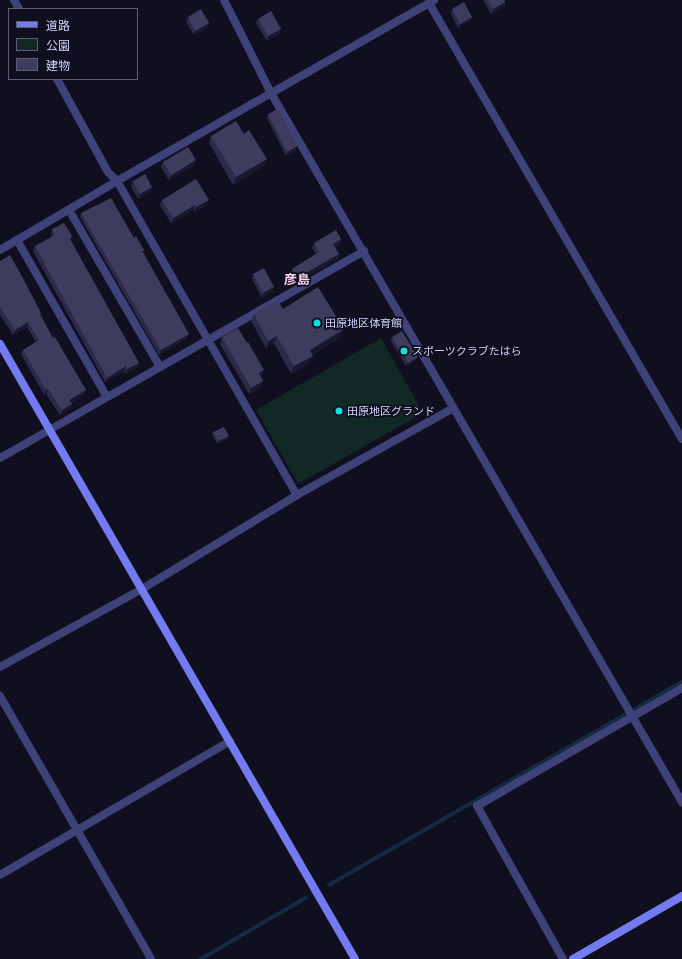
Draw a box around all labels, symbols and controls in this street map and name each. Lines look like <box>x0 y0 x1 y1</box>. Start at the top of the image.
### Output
legend <box>8 8 138 80</box>
text: 道路 <box>46 18 70 33</box>
text: 公園 <box>46 38 70 53</box>
text: 建物 <box>46 58 70 73</box>
district label: 彦島 <box>284 271 310 287</box>
place label: 田原地区体育館 <box>325 316 402 330</box>
marker: 田原地区体育館 <box>312 318 322 328</box>
place label: スポーツクラブたはら <box>412 344 522 358</box>
marker: スポーツクラブたはら <box>399 346 409 356</box>
place label: 田原地区グランド <box>347 404 435 418</box>
marker: 田原地区グランド <box>334 406 344 416</box>

